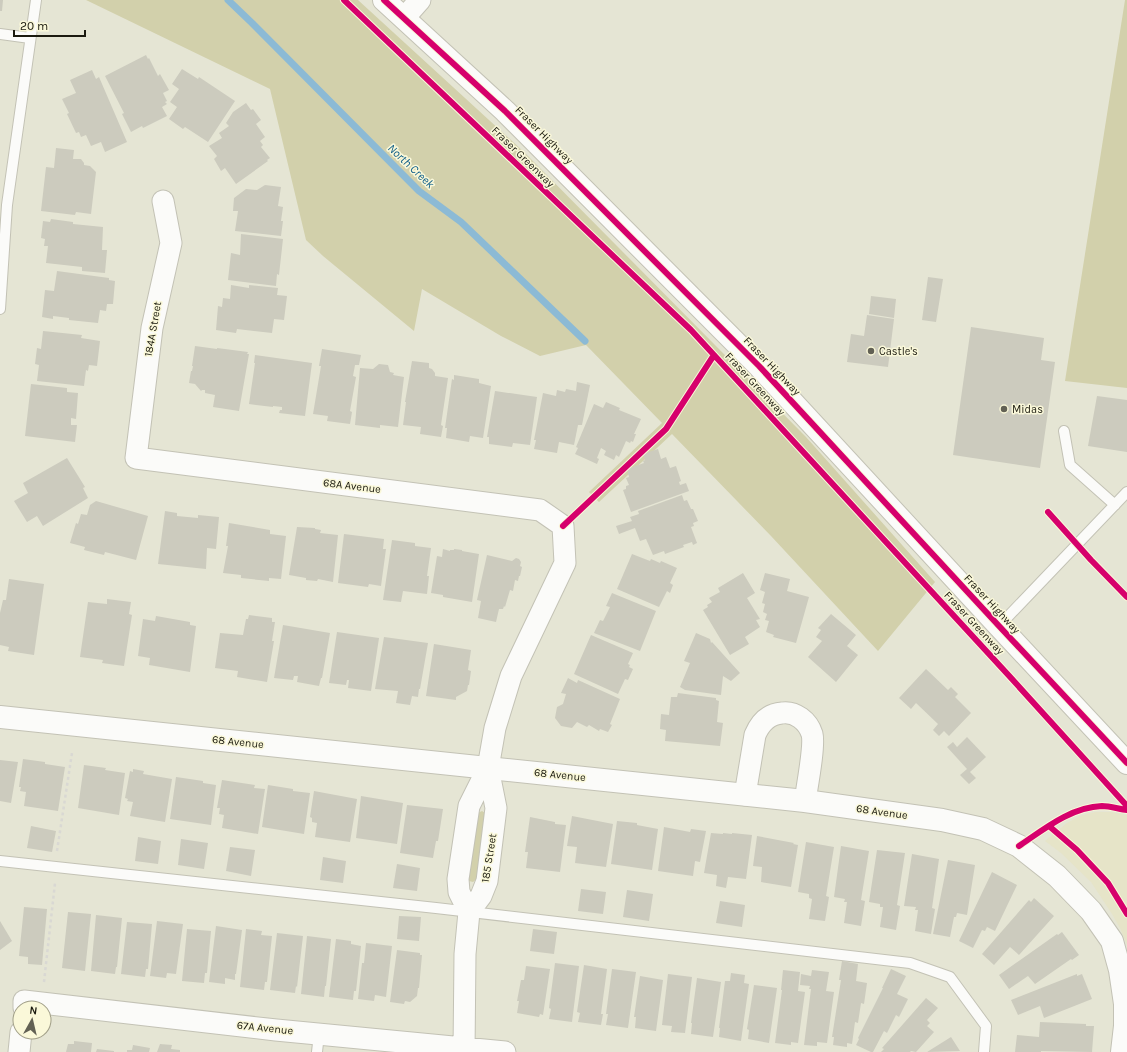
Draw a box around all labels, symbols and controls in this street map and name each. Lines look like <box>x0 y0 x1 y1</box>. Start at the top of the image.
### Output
scale bar <box>14 12 85 38</box>
text: 20 m <box>20 19 48 33</box>
street label: Fraser Highway <box>512 103 576 167</box>
street label: Fraser Greenway <box>489 124 557 190</box>
water label: North Creek <box>385 141 438 192</box>
street label: 184A Street <box>142 300 164 358</box>
street label: Fraser Highway <box>741 334 803 398</box>
place label: Castle's <box>879 345 918 358</box>
marker: Castle's <box>866 346 876 356</box>
street label: Fraser Greenway <box>722 350 788 418</box>
place label: Midas <box>1012 403 1043 416</box>
marker: Midas <box>999 404 1009 414</box>
street label: 68A Avenue <box>322 476 382 496</box>
street label: Fraser Highway <box>961 572 1023 636</box>
street label: Fraser Greenway <box>941 589 1007 657</box>
street label: 68 Avenue <box>212 733 265 751</box>
street label: 68 Avenue <box>534 766 587 784</box>
street label: 68 Avenue <box>855 802 909 822</box>
street label: 185 Street <box>479 833 499 883</box>
north arrow <box>12 1000 52 1040</box>
text: N <box>29 1004 38 1018</box>
street label: 67A Avenue <box>236 1019 294 1037</box>

